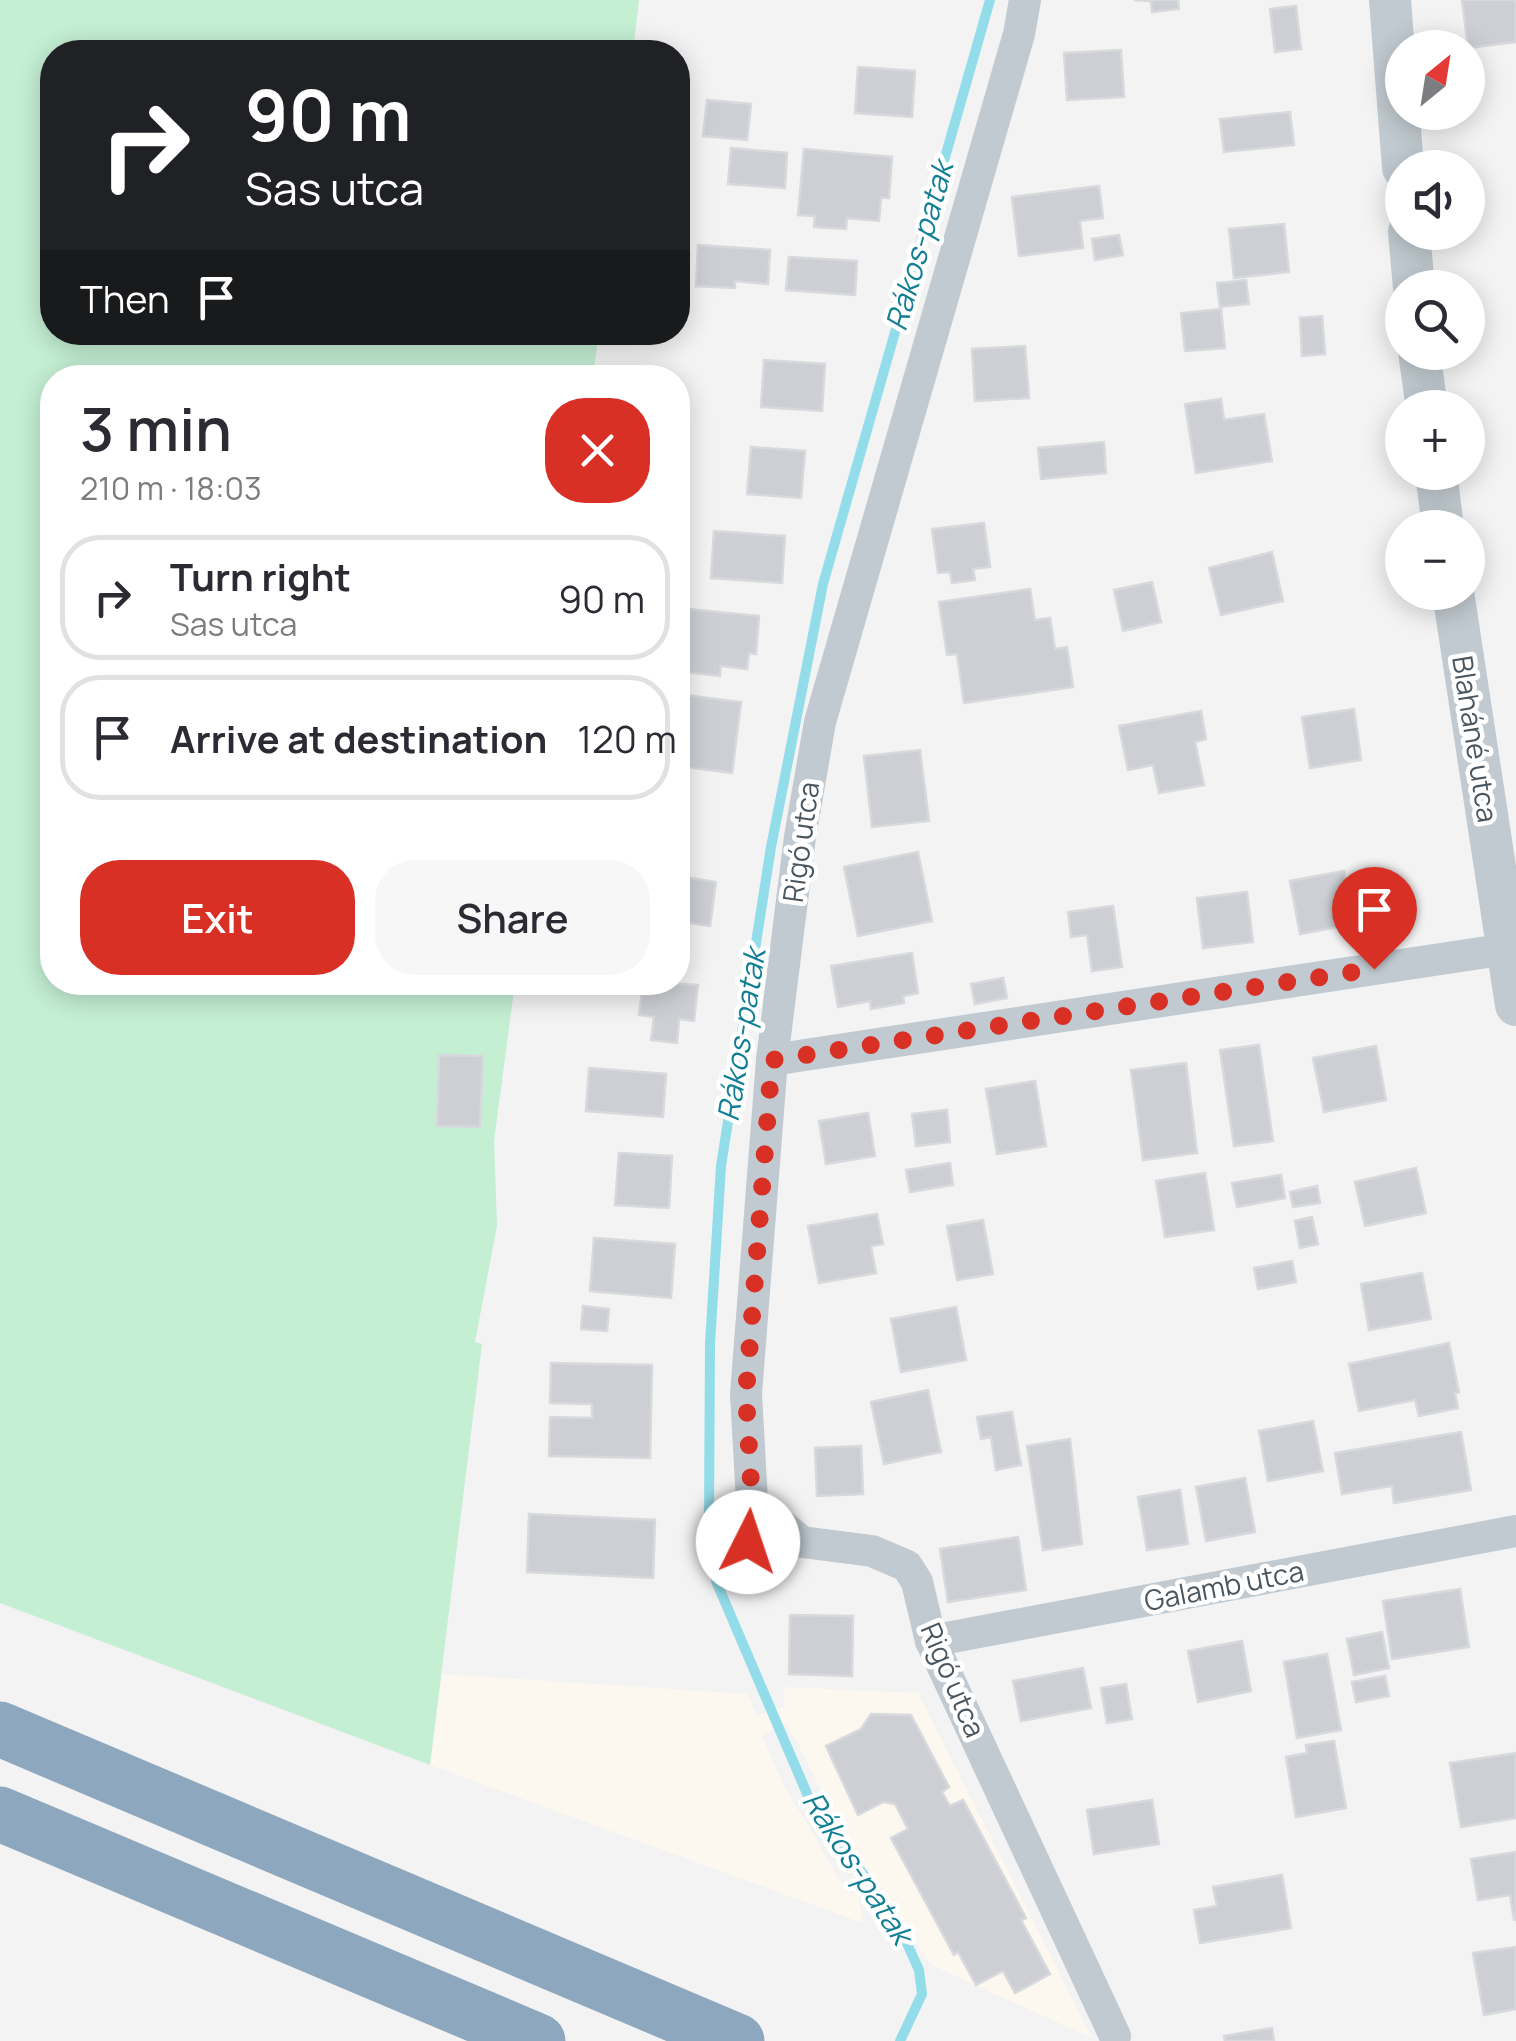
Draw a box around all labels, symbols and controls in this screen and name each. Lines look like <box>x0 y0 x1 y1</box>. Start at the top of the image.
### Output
north arrow <box>1385 30 1485 130</box>
map controls <box>1385 30 1485 610</box>
text: 90 m <box>245 66 412 162</box>
icon: right <box>80 80 210 210</box>
button: sound <box>1385 150 1485 250</box>
water label: Rákos-patak <box>875 152 963 335</box>
text: Sas utca <box>245 157 424 219</box>
icon: arrive <box>189 270 244 325</box>
button: search <box>1385 270 1485 370</box>
text: Then <box>80 272 169 324</box>
text: 3 min <box>80 387 232 469</box>
button: + <box>1385 390 1485 490</box>
button: close <box>545 398 650 503</box>
text: 210 m · 18:03 <box>80 466 262 510</box>
button: − <box>1385 510 1485 610</box>
text: Turn right <box>170 550 351 602</box>
icon: right <box>85 570 140 625</box>
text: 90 m <box>558 572 645 624</box>
text: Sas utca <box>170 602 297 646</box>
street label: Blaháné utca <box>1444 653 1508 825</box>
icon: arrive <box>85 710 140 765</box>
text: Arrive at destination <box>170 712 547 764</box>
text: 120 m <box>577 712 677 764</box>
street label: Rigó utca <box>773 779 827 905</box>
button: Exit <box>80 860 355 975</box>
button: Share <box>375 860 650 975</box>
pin <box>1332 867 1417 970</box>
icon: arrive <box>1347 882 1402 937</box>
water label: Rákos-patak <box>707 942 775 1124</box>
position arrow <box>696 1490 800 1594</box>
street label: Galamb utca <box>1141 1551 1307 1619</box>
street label: Rigó utca <box>913 1616 995 1743</box>
water label: Rákos-patak <box>794 1783 925 1955</box>

